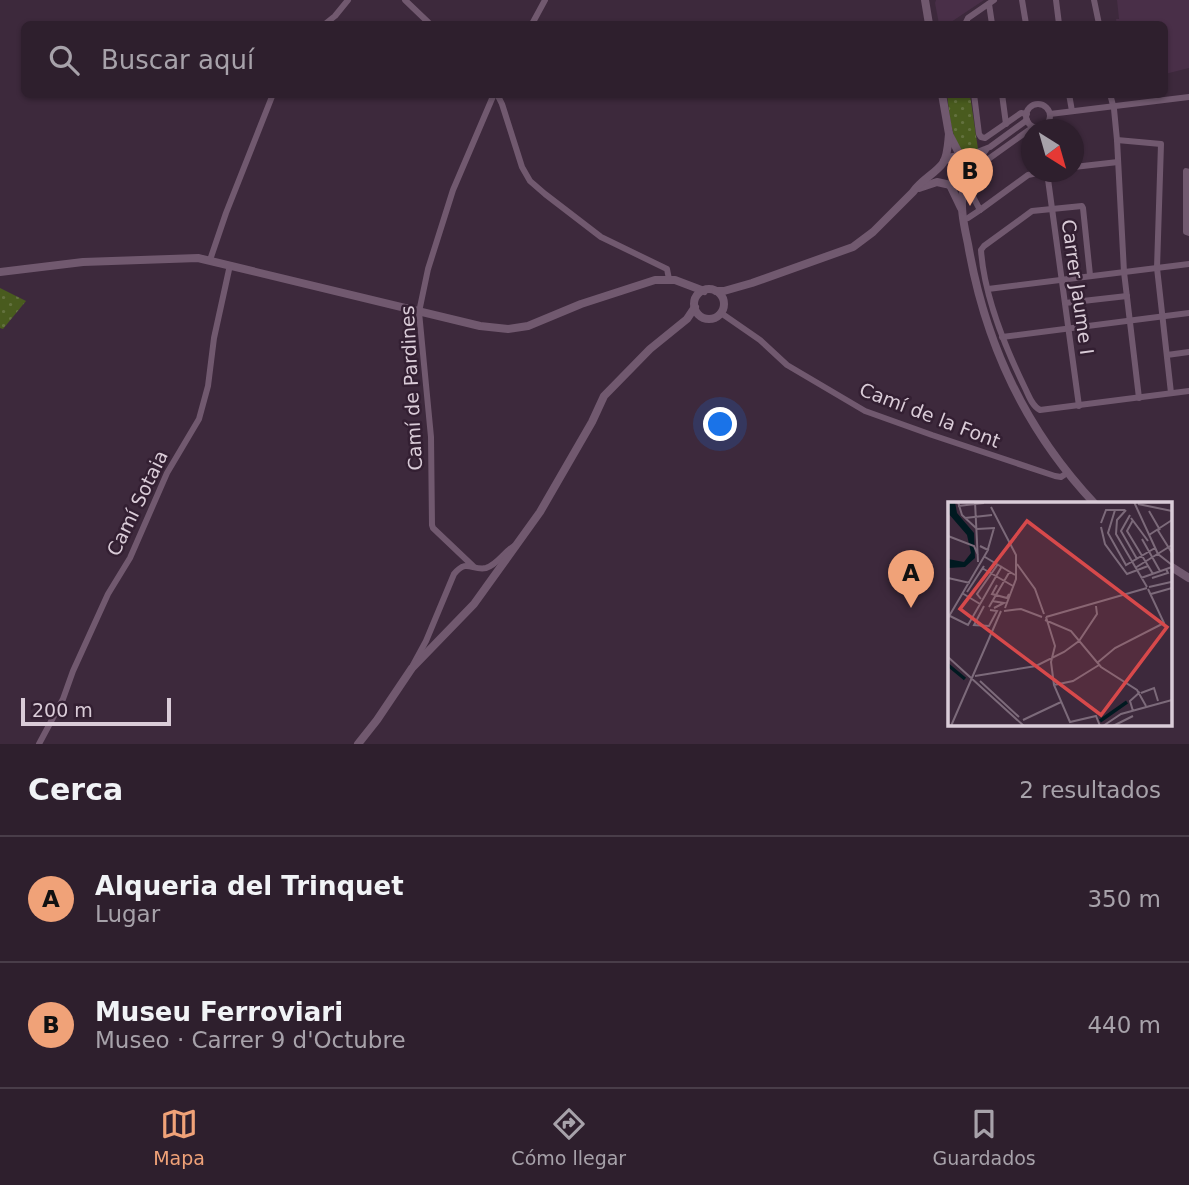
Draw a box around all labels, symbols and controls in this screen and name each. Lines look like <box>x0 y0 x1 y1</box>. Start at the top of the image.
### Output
search box <box>21 21 1168 98</box>
icon: search <box>45 41 83 79</box>
text: Buscar aquí <box>101 45 254 75</box>
north arrow <box>1021 119 1084 182</box>
pin: B <box>947 148 993 206</box>
street label: Carrer Jaume I <box>1058 218 1098 356</box>
street label: Camí de Pardines <box>396 305 426 471</box>
street label: Camí de la Font <box>857 378 1003 452</box>
your location <box>703 407 737 441</box>
street label: Camí Sotaia <box>102 447 172 559</box>
inset map <box>948 502 1172 726</box>
pin: A <box>888 550 934 608</box>
scale bar <box>21 695 172 727</box>
text: 200 m <box>32 699 93 721</box>
text: Cerca <box>28 772 123 807</box>
text: 2 resultados <box>1019 777 1161 803</box>
text: Alqueria del Trinquet <box>95 871 404 901</box>
text: A <box>42 886 60 912</box>
text: 350 m <box>1087 886 1161 912</box>
text: Lugar <box>95 901 160 927</box>
text: Museu Ferroviari <box>95 997 343 1027</box>
text: B <box>42 1012 60 1038</box>
text: 440 m <box>1087 1012 1161 1038</box>
text: Museo · Carrer 9 d'Octubre <box>95 1027 406 1053</box>
tab: Mapa <box>153 1105 205 1169</box>
tab: Cómo llegar <box>511 1105 626 1169</box>
tab: Guardados <box>933 1105 1036 1169</box>

